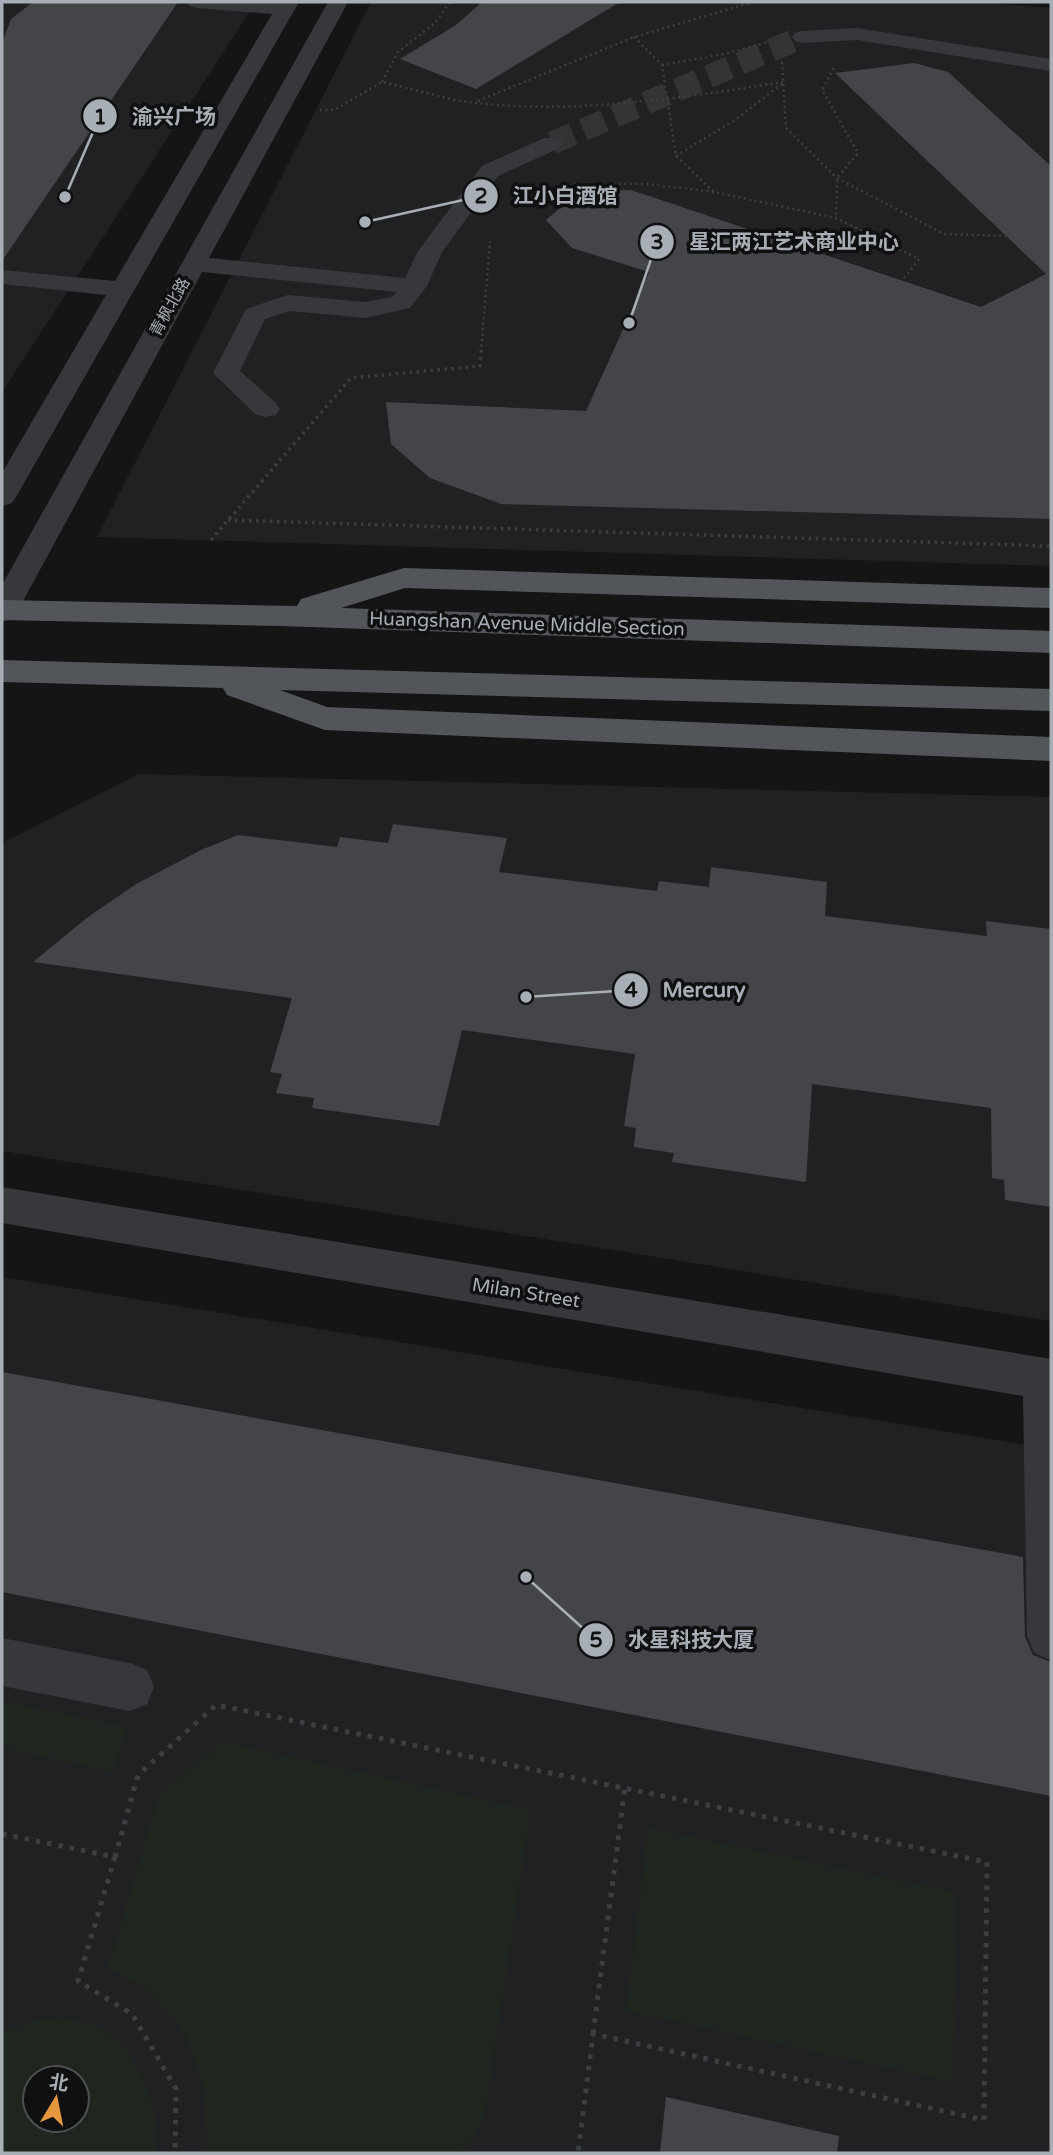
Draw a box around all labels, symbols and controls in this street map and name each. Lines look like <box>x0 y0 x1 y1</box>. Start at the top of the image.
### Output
callout: 渝兴广场 <box>83 95 230 137</box>
text: 1 <box>93 105 107 130</box>
text: 渝兴广场 <box>132 105 216 130</box>
callout: 江小白酒馆 <box>464 175 632 217</box>
text: 2 <box>474 184 488 209</box>
text: 江小白酒馆 <box>513 184 618 209</box>
callout: 星汇两江艺术商业中心 <box>640 221 913 263</box>
text: 3 <box>650 230 664 255</box>
text: 星汇两江艺术商业中心 <box>689 230 899 255</box>
street label: 青枫北路 <box>146 274 194 340</box>
street label: Huangshan Avenue Middle Section <box>369 607 685 641</box>
callout: Mercury <box>613 969 759 1011</box>
text: 4 <box>624 978 638 1003</box>
text: Mercury <box>663 978 746 1003</box>
street label: Milan Street <box>470 1274 582 1312</box>
callout: 水星科技大厦 <box>579 1619 768 1661</box>
text: 5 <box>589 1628 603 1653</box>
text: 水星科技大厦 <box>628 1628 754 1653</box>
north arrow <box>21 2064 91 2134</box>
text: 北 <box>48 2071 70 2096</box>

